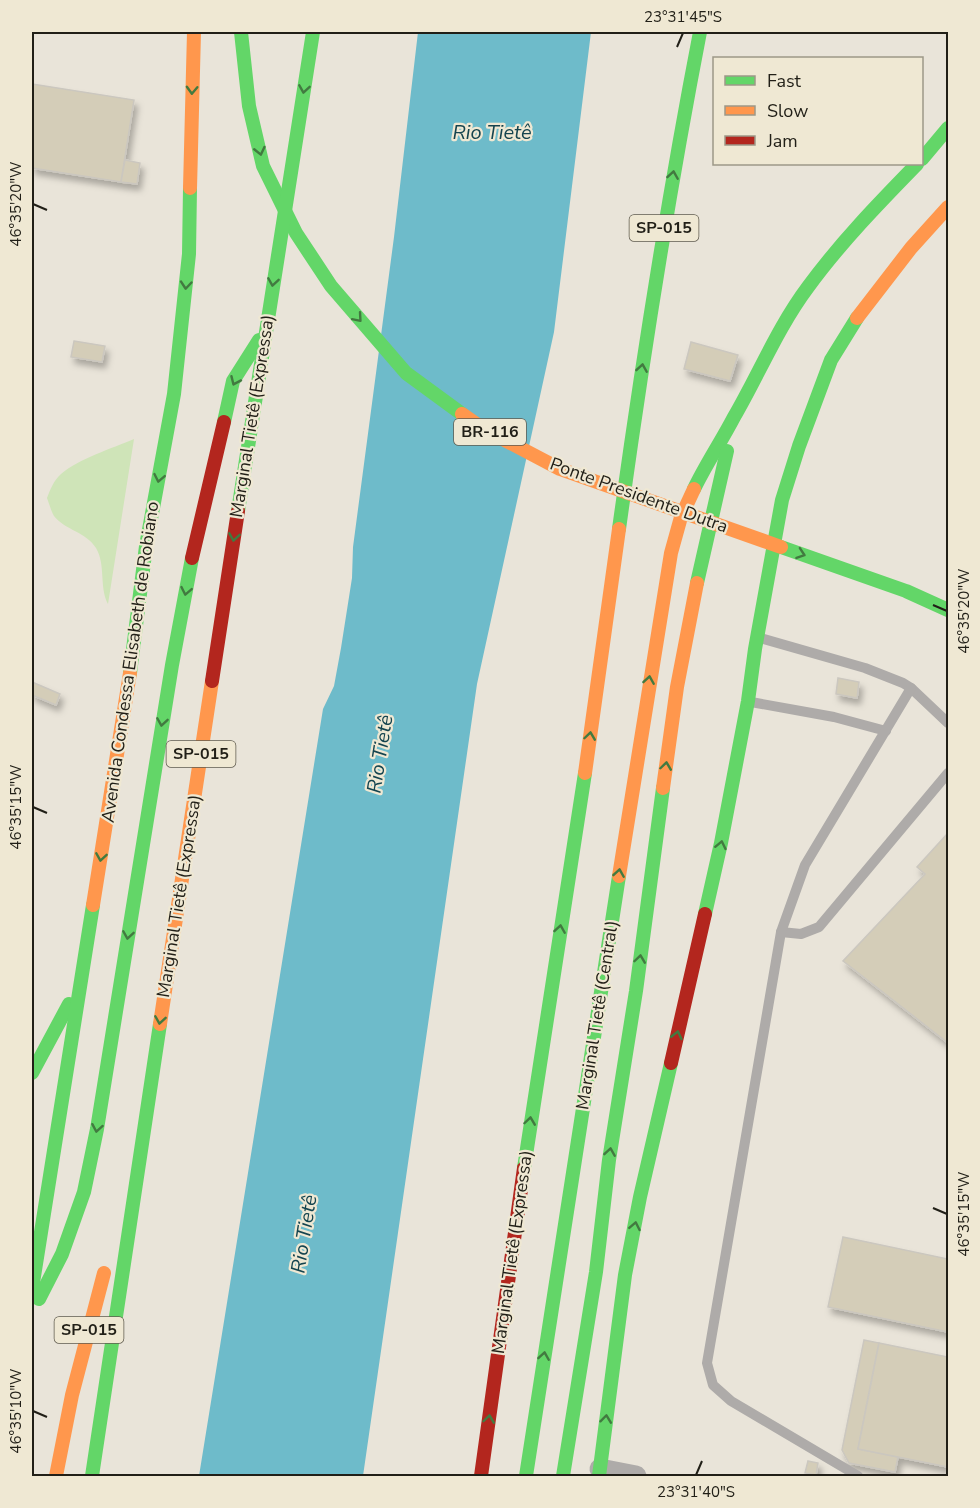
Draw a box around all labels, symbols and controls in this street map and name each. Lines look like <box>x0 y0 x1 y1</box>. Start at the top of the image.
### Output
text: 23°31'45"S <box>644 7 722 27</box>
legend <box>713 57 923 165</box>
text: Fast <box>767 69 802 93</box>
one-way arrow <box>186 85 199 94</box>
one-way arrow <box>298 85 310 94</box>
text: Slow <box>767 99 808 123</box>
water label: Rio Tietê <box>452 119 532 146</box>
text: Jam <box>766 129 798 153</box>
one-way arrow <box>252 146 265 156</box>
text: 46°35'20"W <box>6 161 26 247</box>
one-way arrow <box>666 170 678 180</box>
road number: SP-015 <box>630 215 698 241</box>
one-way arrow <box>267 276 280 286</box>
one-way arrow <box>180 280 193 289</box>
one-way arrow <box>351 311 362 322</box>
street label: Marginal Tietê (Expressa) <box>224 313 280 519</box>
one-way arrow <box>636 363 648 372</box>
one-way arrow <box>230 374 242 385</box>
road number: BR-116 <box>454 419 526 445</box>
street label: Ponte Presidente Dutra <box>547 452 731 538</box>
one-way arrow <box>153 472 166 482</box>
street label: Avenida Condessa Elisabeth de Robiano <box>96 500 164 824</box>
one-way arrow <box>228 532 240 541</box>
one-way arrow <box>795 546 805 559</box>
text: 46°35'20"W <box>954 568 974 654</box>
one-way arrow <box>180 586 193 596</box>
one-way arrow <box>642 676 655 686</box>
water label: Rio Tietê <box>360 712 400 795</box>
one-way arrow <box>157 718 169 727</box>
one-way arrow <box>584 731 596 741</box>
road number: SP-015 <box>166 741 236 767</box>
one-way arrow <box>660 761 672 771</box>
text: 46°35'15"W <box>6 764 26 850</box>
street label: Marginal Tietê (Expressa) <box>151 793 207 999</box>
one-way arrow <box>713 841 726 851</box>
one-way arrow <box>95 852 108 862</box>
one-way arrow <box>612 869 625 879</box>
street label: Marginal Tietê (Central) <box>570 919 624 1111</box>
one-way arrow <box>553 924 566 934</box>
one-way arrow <box>122 930 135 940</box>
one-way arrow <box>633 955 646 964</box>
one-way arrow <box>155 1016 167 1025</box>
one-way arrow <box>670 1031 683 1041</box>
one-way arrow <box>524 1117 536 1126</box>
one-way arrow <box>91 1123 104 1133</box>
one-way arrow <box>604 1147 616 1156</box>
street label: Marginal Tietê (Expressa) <box>486 1149 538 1355</box>
text: 46°35'15"W <box>954 1171 974 1257</box>
water label: Rio Tietê <box>284 1192 324 1275</box>
one-way arrow <box>628 1221 640 1230</box>
road number: SP-015 <box>54 1317 124 1343</box>
one-way arrow <box>538 1352 550 1361</box>
text: 46°35'10"W <box>6 1368 26 1454</box>
one-way arrow <box>483 1414 495 1423</box>
one-way arrow <box>600 1414 612 1423</box>
text: 23°31'40"S <box>657 1482 735 1502</box>

